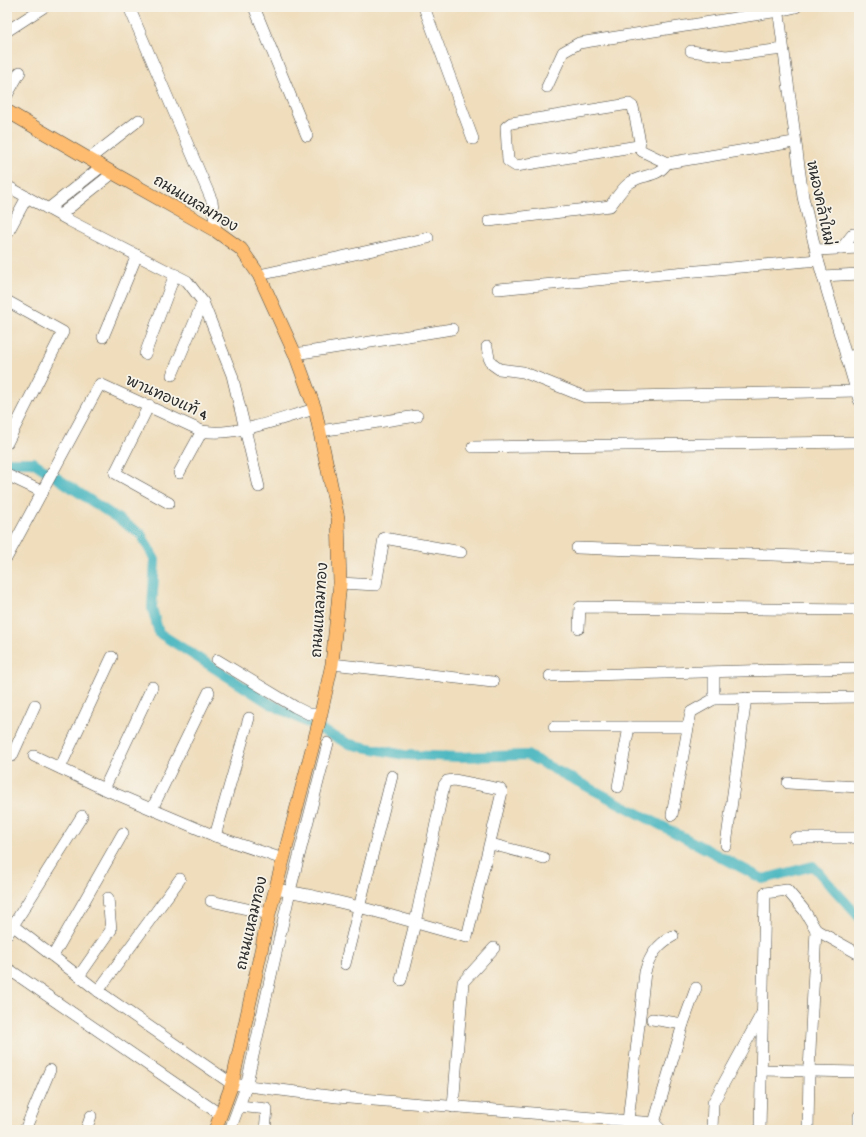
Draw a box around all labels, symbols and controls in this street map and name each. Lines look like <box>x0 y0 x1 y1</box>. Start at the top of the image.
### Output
street label: หนองคล้าใหม่ <box>801 159 840 248</box>
street label: ถนนแหลมทอง <box>149 172 241 237</box>
street label: พานทองแท้ 4 <box>122 370 211 425</box>
street label: ถนนแหลมทอง <box>309 562 333 658</box>
street label: ถนนแหลมทอง <box>233 875 272 972</box>

